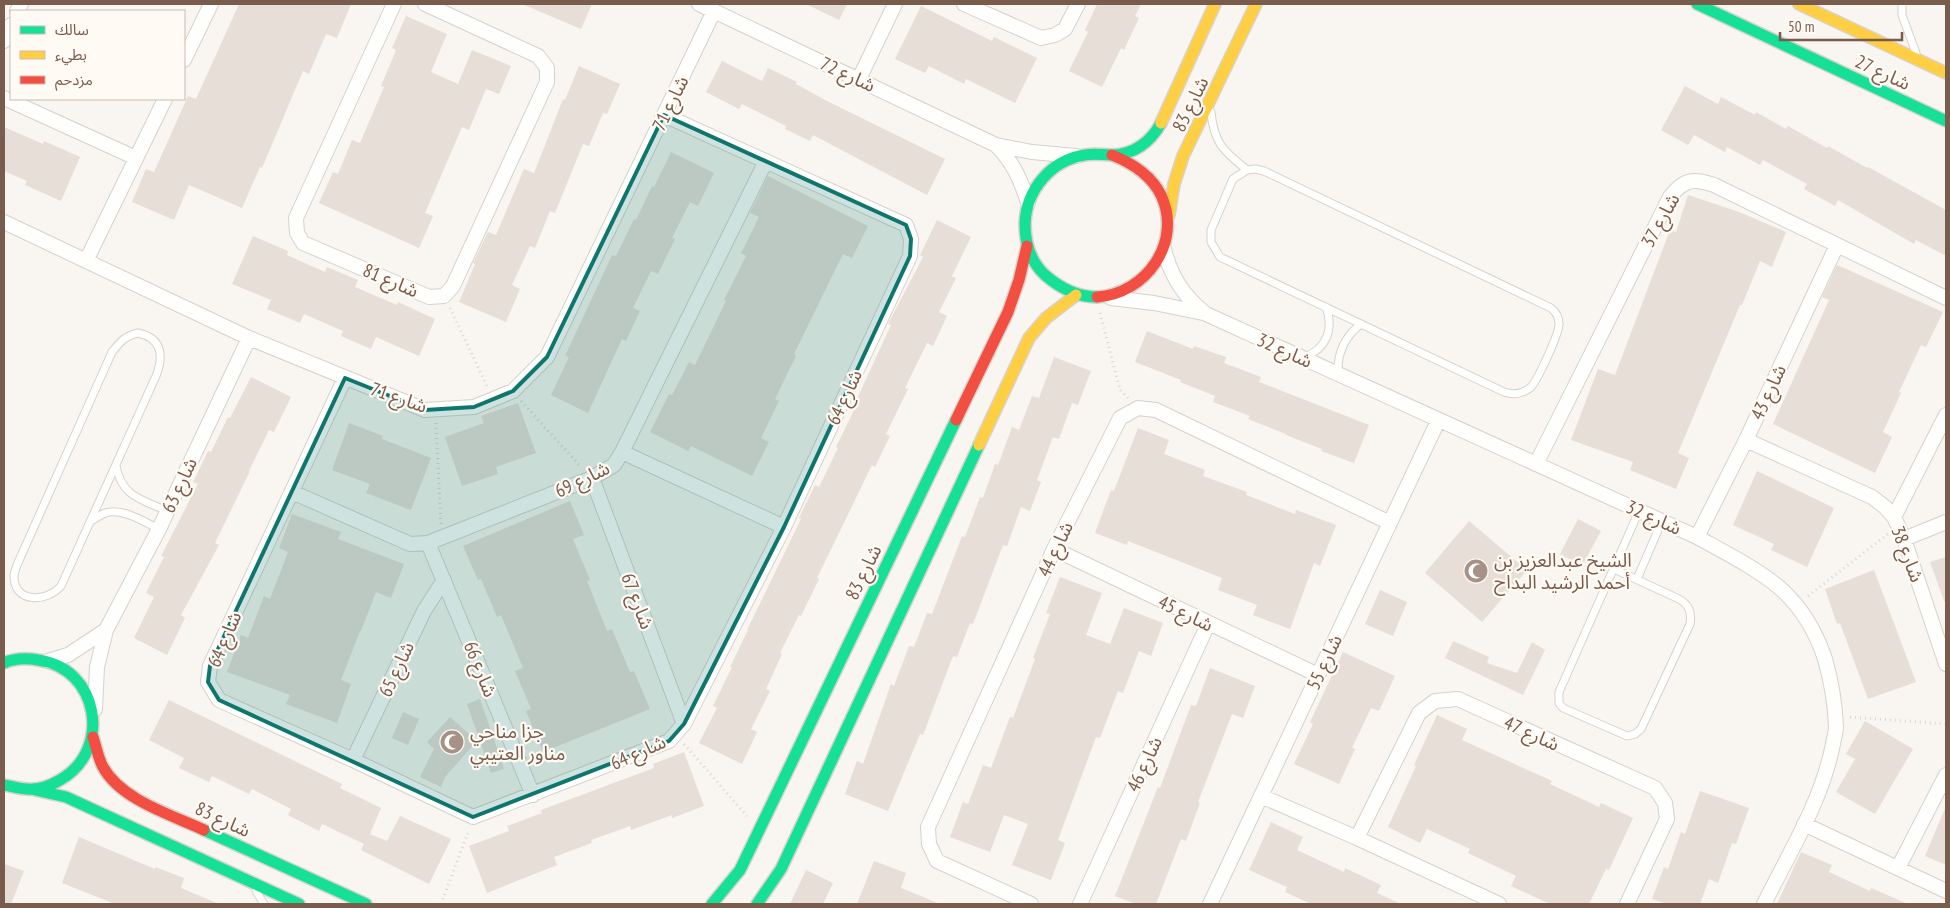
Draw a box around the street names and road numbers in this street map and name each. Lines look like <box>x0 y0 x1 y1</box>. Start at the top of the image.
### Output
street label: شارع 27 <box>1851 49 1914 97</box>
street label: شارع 72 <box>816 51 879 99</box>
street label: شارع 71 <box>646 72 695 135</box>
street label: شارع 83 <box>1166 73 1215 136</box>
street label: شارع 37 <box>1635 189 1686 252</box>
street label: شارع 81 <box>359 258 422 304</box>
street label: شارع 32 <box>1253 327 1316 375</box>
street label: شارع 43 <box>1745 361 1793 424</box>
street label: شارع 64 <box>821 366 869 429</box>
street label: شارع 71 <box>367 376 430 420</box>
street label: شارع 63 <box>156 454 204 517</box>
street label: شارع 69 <box>551 455 614 504</box>
street label: شارع 32 <box>1622 494 1685 542</box>
street label: شارع 44 <box>1032 518 1080 581</box>
street label: شارع 38 <box>1885 523 1930 586</box>
street label: شارع 83 <box>839 541 888 604</box>
street label: شارع 67 <box>615 570 660 633</box>
street label: شارع 45 <box>1154 589 1217 638</box>
street label: شارع 64 <box>202 608 248 671</box>
street label: شارع 55 <box>1301 631 1349 694</box>
street label: شارع 65 <box>373 638 421 701</box>
street label: شارع 66 <box>457 638 503 701</box>
street label: شارع 47 <box>1500 710 1563 758</box>
street label: شارع 64 <box>607 729 670 777</box>
street label: شارع 46 <box>1121 733 1169 796</box>
street label: شارع 83 <box>191 796 254 844</box>

